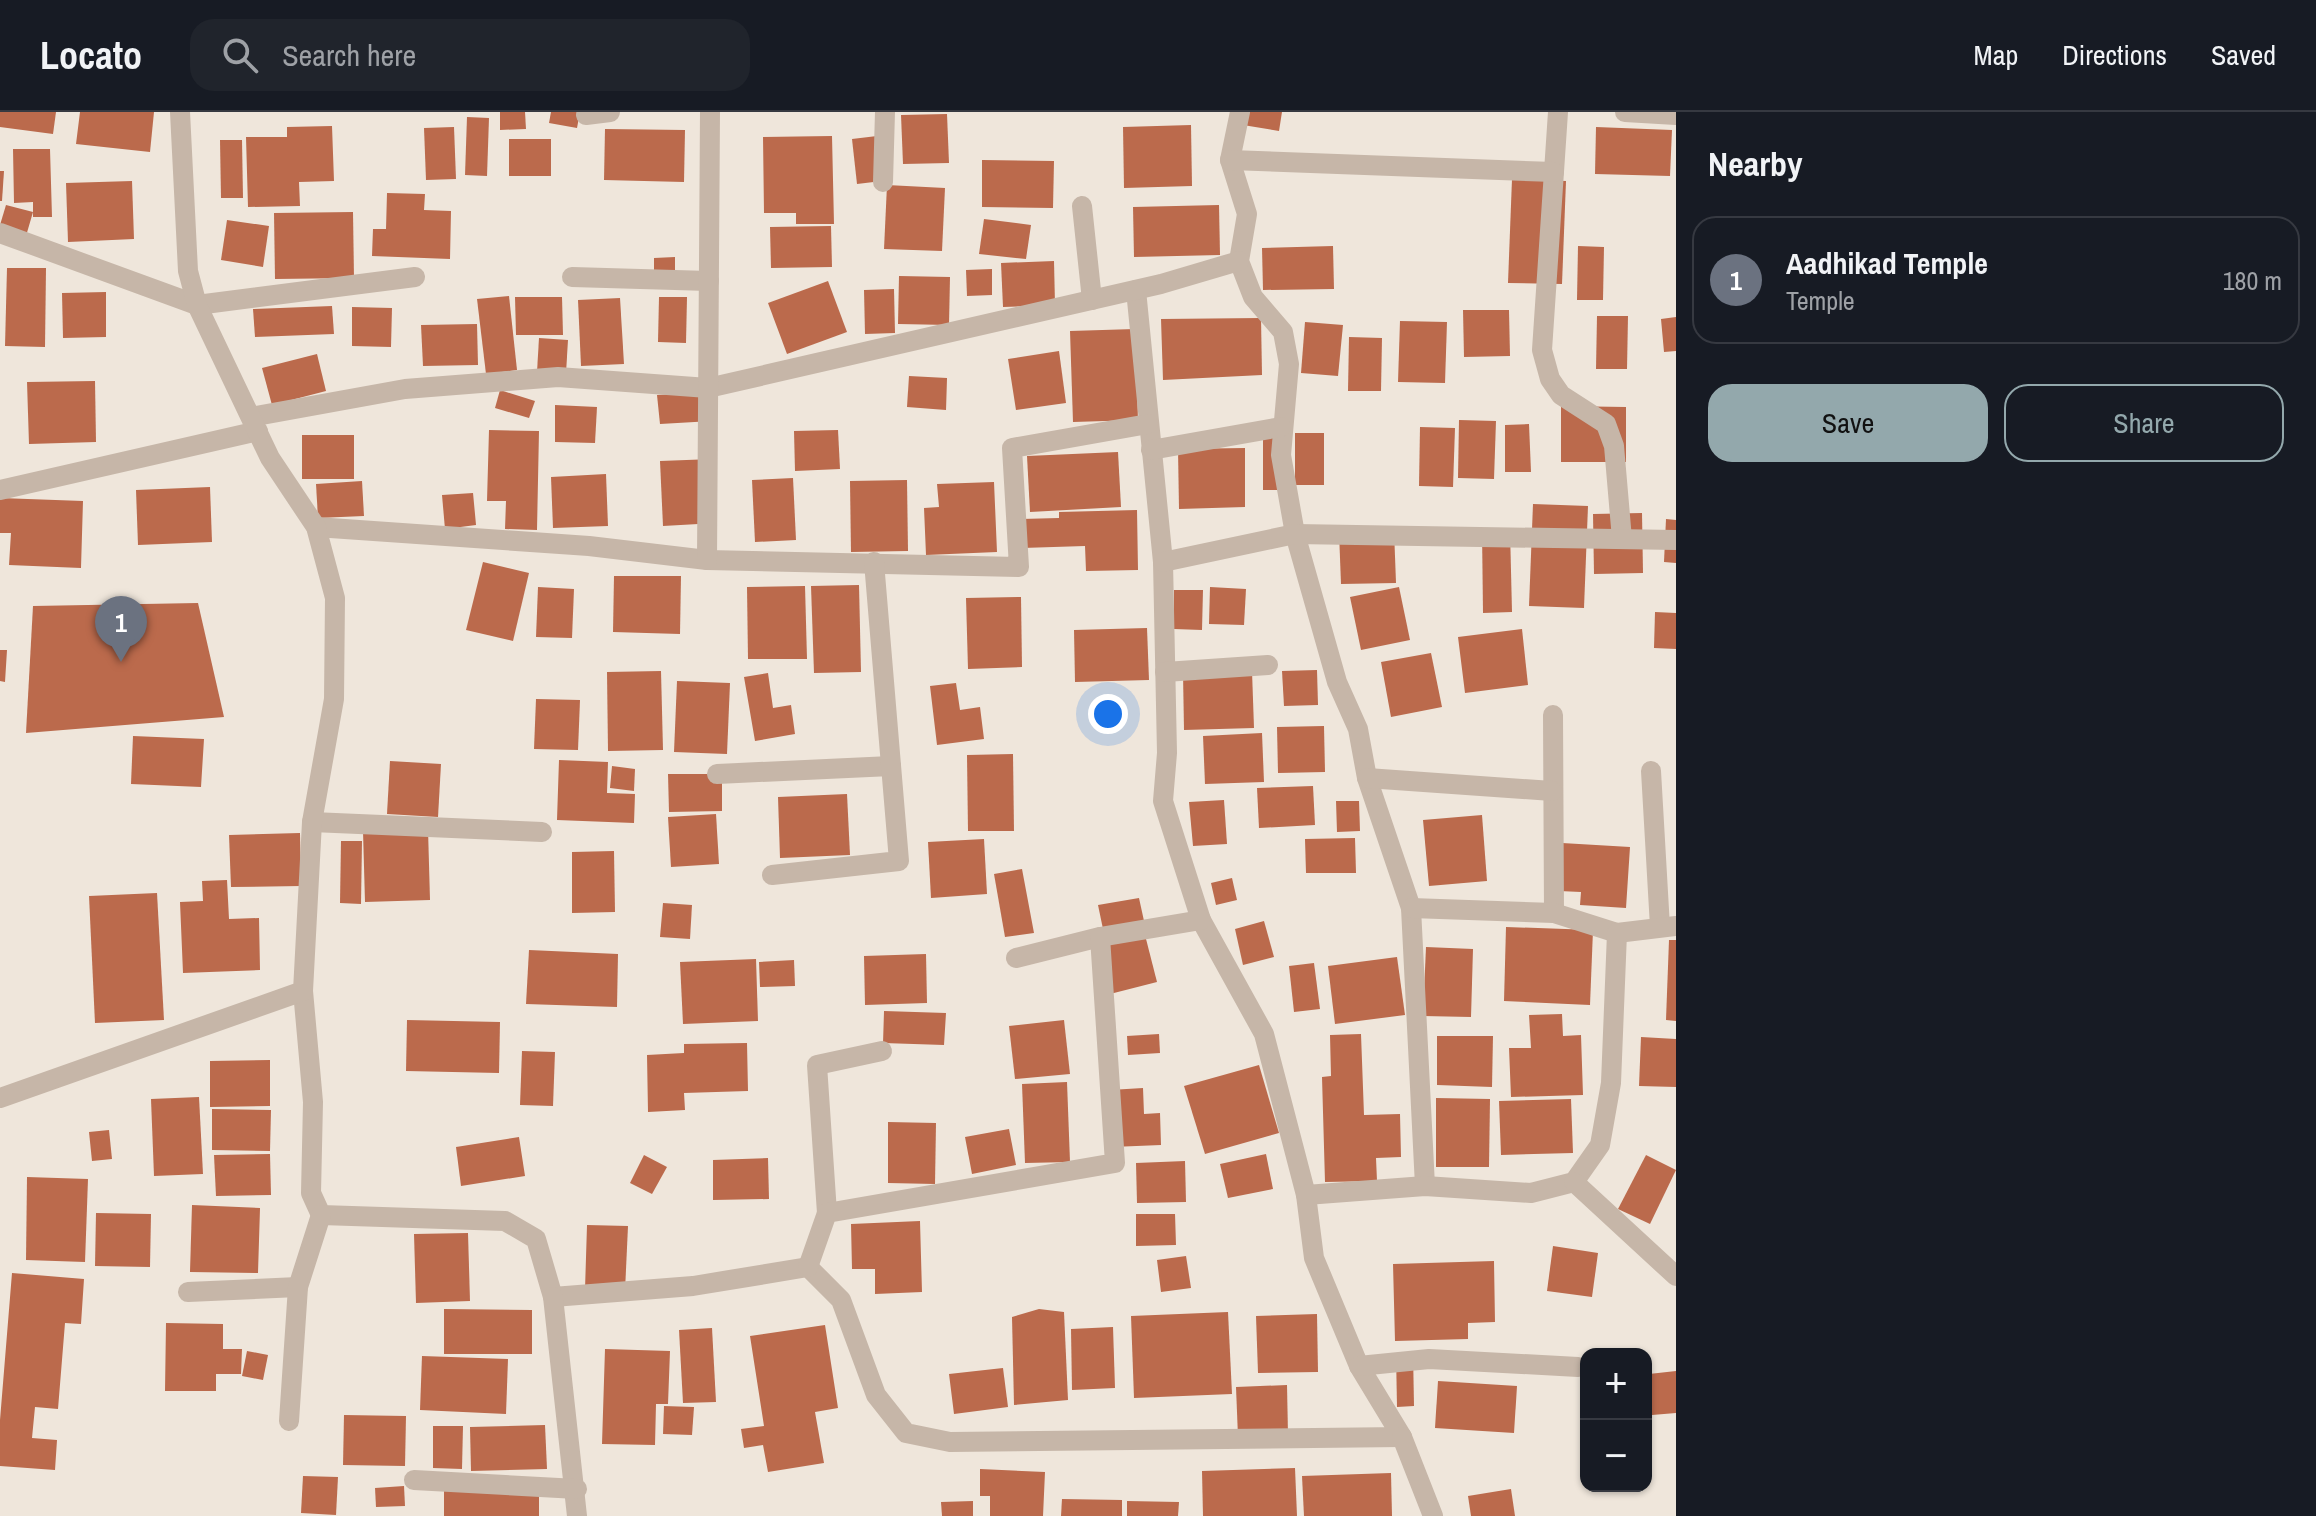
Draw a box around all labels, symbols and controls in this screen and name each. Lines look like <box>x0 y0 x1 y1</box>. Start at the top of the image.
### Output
search box <box>190 19 750 91</box>
text: Locato <box>40 30 142 81</box>
icon: search <box>218 33 262 77</box>
text: Search here <box>282 35 416 75</box>
text: Map <box>1974 36 2018 74</box>
text: Directions <box>2062 36 2167 74</box>
text: Saved <box>2211 36 2276 74</box>
text: Nearby <box>1708 141 1803 187</box>
text: Aadhikad Temple <box>1786 243 1988 283</box>
text: 1 <box>1730 263 1742 298</box>
text: 180 m <box>2223 263 2282 298</box>
text: Temple <box>1786 283 1855 318</box>
button: Save <box>1708 384 1988 462</box>
button: Share <box>2004 384 2284 462</box>
pin: 1 <box>95 596 147 662</box>
your location <box>1088 694 1128 734</box>
map controls <box>1580 1348 1652 1492</box>
button: + <box>1580 1348 1652 1420</box>
button: − <box>1580 1420 1652 1492</box>

